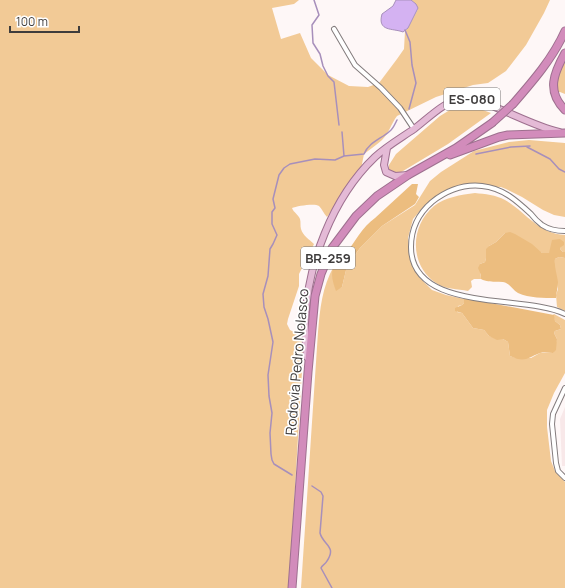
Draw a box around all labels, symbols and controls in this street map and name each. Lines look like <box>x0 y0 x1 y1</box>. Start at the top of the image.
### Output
scale bar <box>10 8 79 34</box>
text: 100 m <box>16 13 48 30</box>
road number: ES-080 <box>444 88 500 110</box>
road number: BR-259 <box>301 247 355 269</box>
street label: Rodovia Pedro Nolasco <box>281 288 312 436</box>

